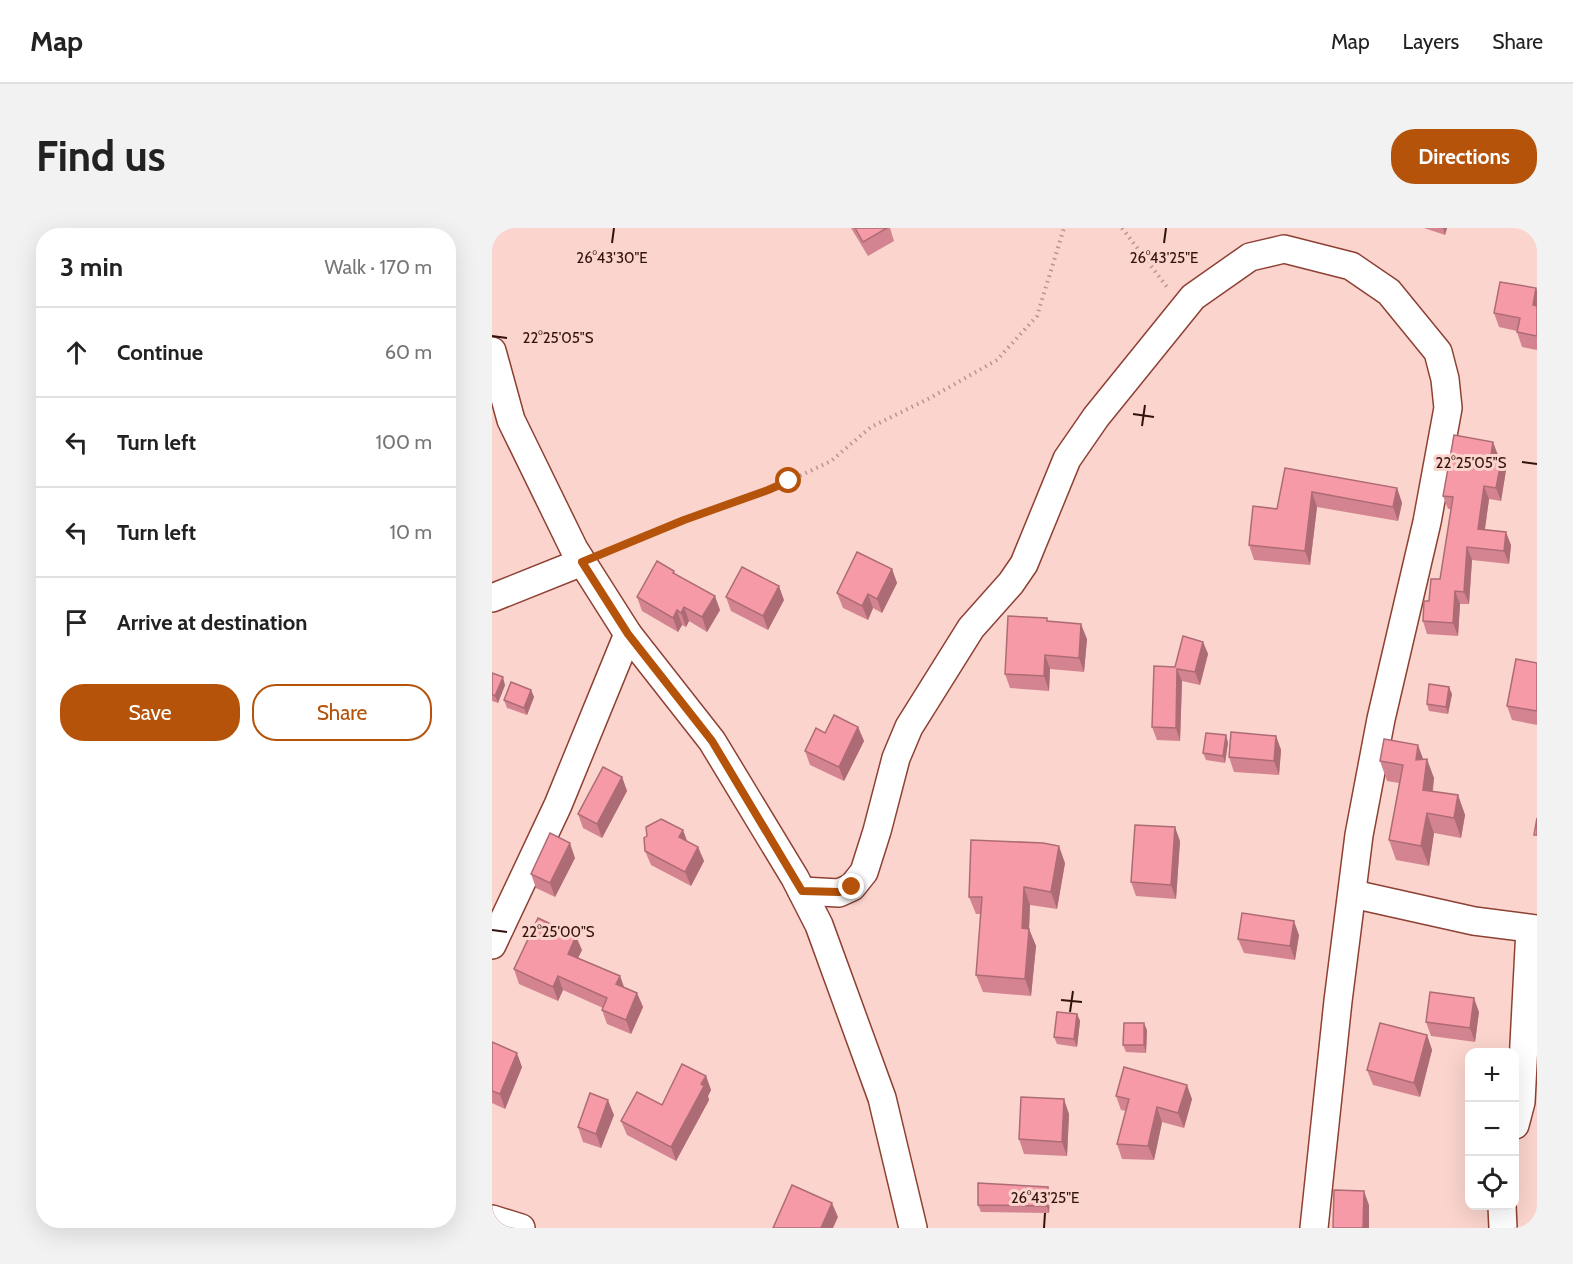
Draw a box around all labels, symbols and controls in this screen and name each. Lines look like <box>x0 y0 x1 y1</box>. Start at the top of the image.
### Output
text: Map <box>30 24 83 58</box>
text: Map <box>1331 29 1370 54</box>
text: Layers <box>1403 29 1459 54</box>
text: Share <box>1492 29 1543 54</box>
button: Directions <box>1391 129 1537 184</box>
text: Find us <box>36 130 165 182</box>
text: 26°43'30"E <box>576 249 648 267</box>
text: 26°43'25"E <box>1130 249 1198 267</box>
text: 3 min <box>60 251 123 283</box>
text: Walk · 170 m <box>324 255 432 279</box>
text: 22°25'05"S <box>523 329 594 347</box>
icon: ahead <box>60 336 93 369</box>
text: Continue <box>117 339 203 366</box>
text: 60 m <box>385 340 432 364</box>
icon: left <box>60 426 93 459</box>
text: Turn left <box>117 429 196 456</box>
text: 100 m <box>376 430 432 454</box>
text: 22°25'05"S <box>1436 454 1507 472</box>
route start <box>775 467 801 493</box>
icon: left <box>60 516 93 549</box>
text: Turn left <box>117 519 196 546</box>
text: 10 m <box>389 520 432 544</box>
icon: arrive <box>60 606 93 639</box>
text: Arrive at destination <box>117 609 307 636</box>
button: Save <box>60 684 240 741</box>
button: Share <box>252 684 432 741</box>
route end <box>838 873 864 899</box>
text: 22°25'00"S <box>521 923 595 941</box>
map controls <box>1465 1048 1519 1210</box>
button: + <box>1465 1048 1519 1102</box>
button: − <box>1465 1102 1519 1156</box>
button: locate <box>1465 1156 1519 1210</box>
text: 26°43'25"E <box>1011 1189 1079 1207</box>

